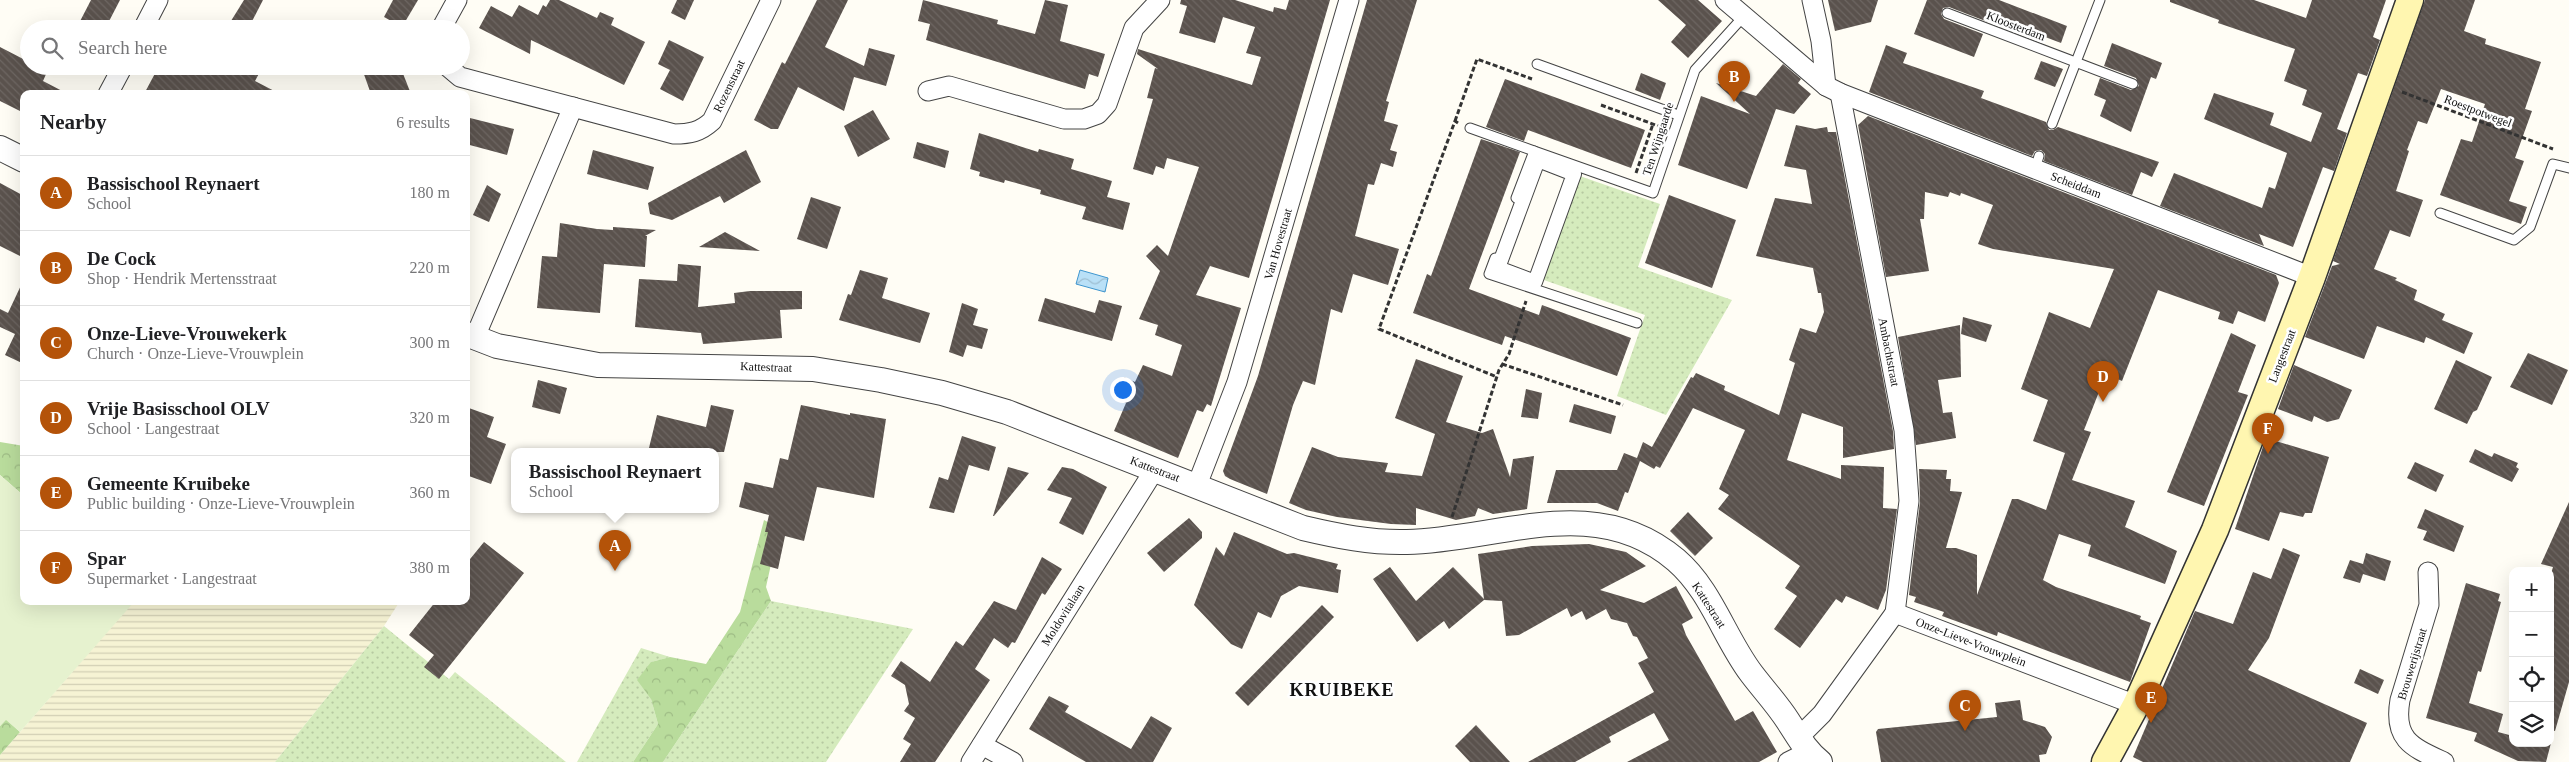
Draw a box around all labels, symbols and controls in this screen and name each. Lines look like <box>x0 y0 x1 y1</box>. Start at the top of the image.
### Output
street label: Kloosterdam <box>1985 8 2048 44</box>
search box <box>20 20 470 75</box>
icon: search <box>38 34 66 62</box>
text: Search here <box>78 37 167 58</box>
street label: Rozenstraat <box>710 57 748 115</box>
pin: B <box>1718 61 1750 102</box>
street label: Roestpotwegel <box>2442 92 2514 131</box>
street label: Ten Wijngaarde <box>1640 101 1676 177</box>
text: Nearby <box>40 110 107 134</box>
text: 6 results <box>396 114 450 131</box>
street label: Scheiddam <box>2049 169 2104 201</box>
text: Bassischool Reynaert <box>87 173 260 194</box>
text: A <box>50 184 62 201</box>
text: 180 m <box>410 184 450 201</box>
text: School <box>87 195 131 212</box>
street label: Van Hovestraat <box>1261 206 1295 281</box>
text: De Cock <box>87 248 156 269</box>
text: B <box>51 259 61 276</box>
text: 220 m <box>410 259 450 276</box>
text: Shop · Hendrik Mertensstraat <box>87 270 277 287</box>
street label: Ambachtstraat <box>1875 316 1903 388</box>
text: Onze-Lieve-Vrouwekerk <box>87 323 287 344</box>
street label: Langestraat <box>2265 327 2299 385</box>
text: C <box>50 334 62 351</box>
text: 300 m <box>410 334 450 351</box>
text: Church · Onze-Lieve-Vrouwplein <box>87 345 304 362</box>
street label: Kattestraat <box>740 359 793 375</box>
pin: D <box>2087 361 2119 402</box>
your location <box>1110 377 1136 403</box>
text: Vrije Basisschool OLV <box>87 398 270 419</box>
text: D <box>50 409 62 426</box>
text: 320 m <box>410 409 450 426</box>
pin: F <box>2252 413 2284 454</box>
text: School · Langestraat <box>87 420 219 437</box>
popup <box>511 448 719 513</box>
street label: Kattestraat <box>1128 453 1182 485</box>
text: Bassischool Reynaert <box>529 461 701 482</box>
text: Gemeente Kruibeke <box>87 473 250 494</box>
text: School <box>529 483 573 500</box>
text: E <box>51 484 61 501</box>
text: 360 m <box>410 484 450 501</box>
text: Public building · Onze-Lieve-Vrouwplein <box>87 495 355 512</box>
pin: A <box>599 530 631 571</box>
text: Spar <box>87 548 126 569</box>
text: F <box>51 559 61 576</box>
text: 380 m <box>410 559 450 576</box>
map controls <box>2509 567 2554 747</box>
button: + <box>2509 567 2554 612</box>
text: Supermarket · Langestraat <box>87 570 257 587</box>
street label: Kattestraat <box>1689 579 1729 631</box>
street label: Moldovitalaan <box>1039 582 1087 648</box>
button: − <box>2509 612 2554 657</box>
street label: Onze-Lieve-Vrouwplein <box>1914 614 2028 670</box>
street label: Brouwerijstraat <box>2394 626 2430 702</box>
button: locate <box>2509 657 2554 702</box>
district label: KRUIBEKE <box>1289 680 1395 700</box>
pin: E <box>2135 682 2167 723</box>
pin: C <box>1949 690 1981 731</box>
button: layers <box>2509 702 2554 747</box>

